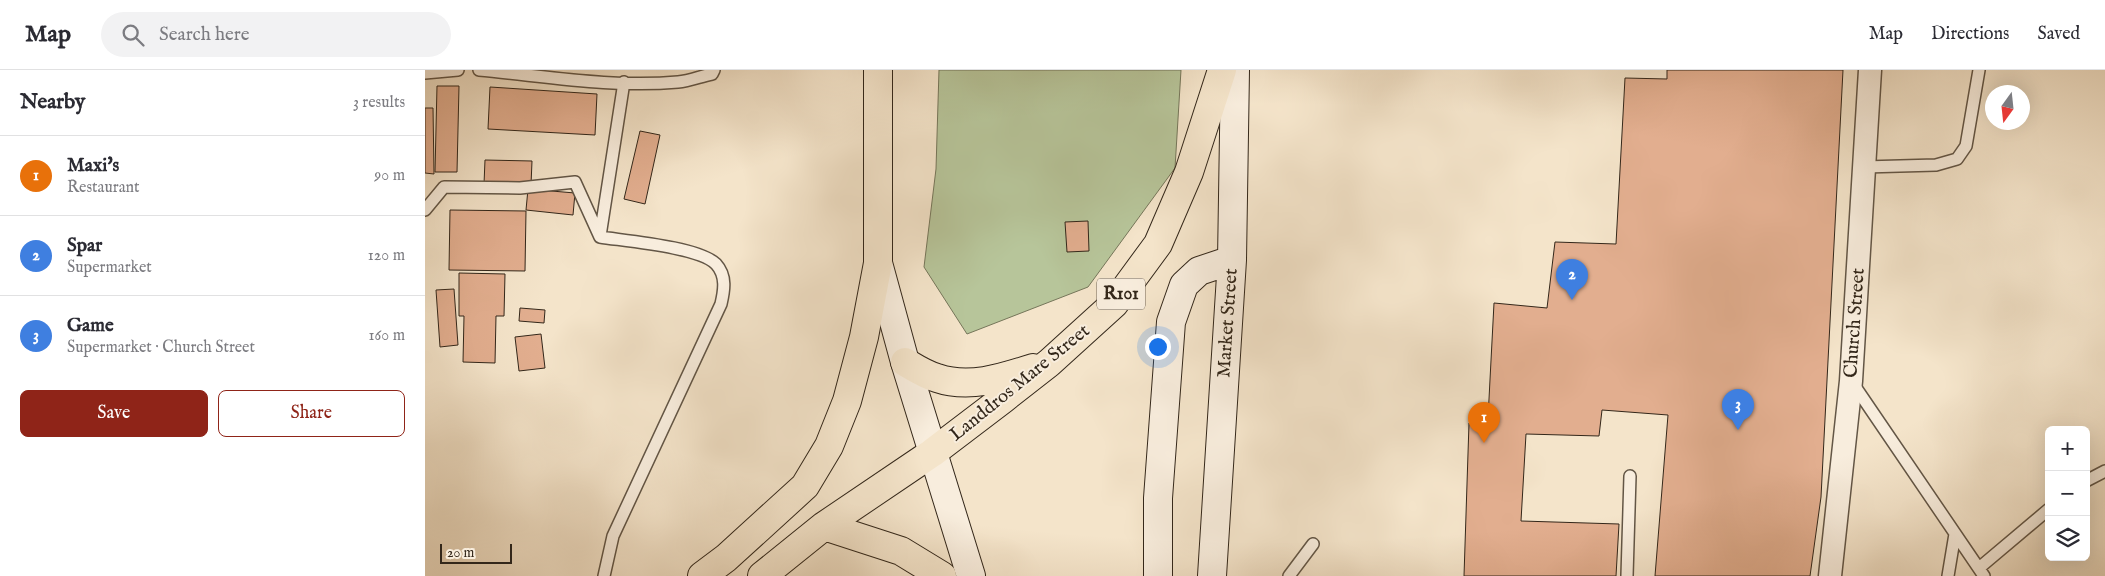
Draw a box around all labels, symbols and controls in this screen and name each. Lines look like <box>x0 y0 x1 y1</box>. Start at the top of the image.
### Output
search box <box>101 12 451 57</box>
text: Map <box>25 19 71 50</box>
icon: search <box>119 21 147 49</box>
text: Search here <box>159 23 250 47</box>
text: Map <box>1869 23 1903 46</box>
text: Directions <box>1931 23 2009 46</box>
text: Saved <box>2037 23 2080 46</box>
north arrow <box>1985 85 2030 130</box>
text: Nearby <box>20 89 85 116</box>
text: 3 results <box>353 93 405 113</box>
text: Maxi's <box>67 154 119 178</box>
text: 1 <box>33 166 39 186</box>
text: 90 m <box>374 166 405 186</box>
text: Restaurant <box>67 178 140 198</box>
text: Spar <box>67 234 102 258</box>
text: 2 <box>32 246 40 266</box>
text: 120 m <box>368 246 405 266</box>
text: Supermarket <box>67 258 152 278</box>
pin: 2 <box>1556 259 1588 300</box>
street label: Market Street <box>1212 267 1244 379</box>
street label: Church Street <box>1839 267 1871 379</box>
road number: R101 <box>1097 278 1145 310</box>
text: Game <box>67 314 114 338</box>
street label: Landdros Mare Street <box>945 319 1095 447</box>
text: 3 <box>33 326 39 346</box>
text: 160 m <box>369 326 405 346</box>
your location <box>1145 334 1171 360</box>
text: Supermarket · Church Street <box>67 338 255 358</box>
pin: 3 <box>1722 389 1754 430</box>
button: Save <box>20 390 208 437</box>
button: Share <box>218 390 405 437</box>
pin: 1 <box>1468 402 1500 443</box>
map controls <box>2045 426 2090 561</box>
button: + <box>2045 426 2090 471</box>
button: − <box>2045 471 2090 516</box>
button: layers <box>2045 516 2090 561</box>
scale bar <box>440 541 513 564</box>
text: 20 m <box>447 544 474 562</box>

